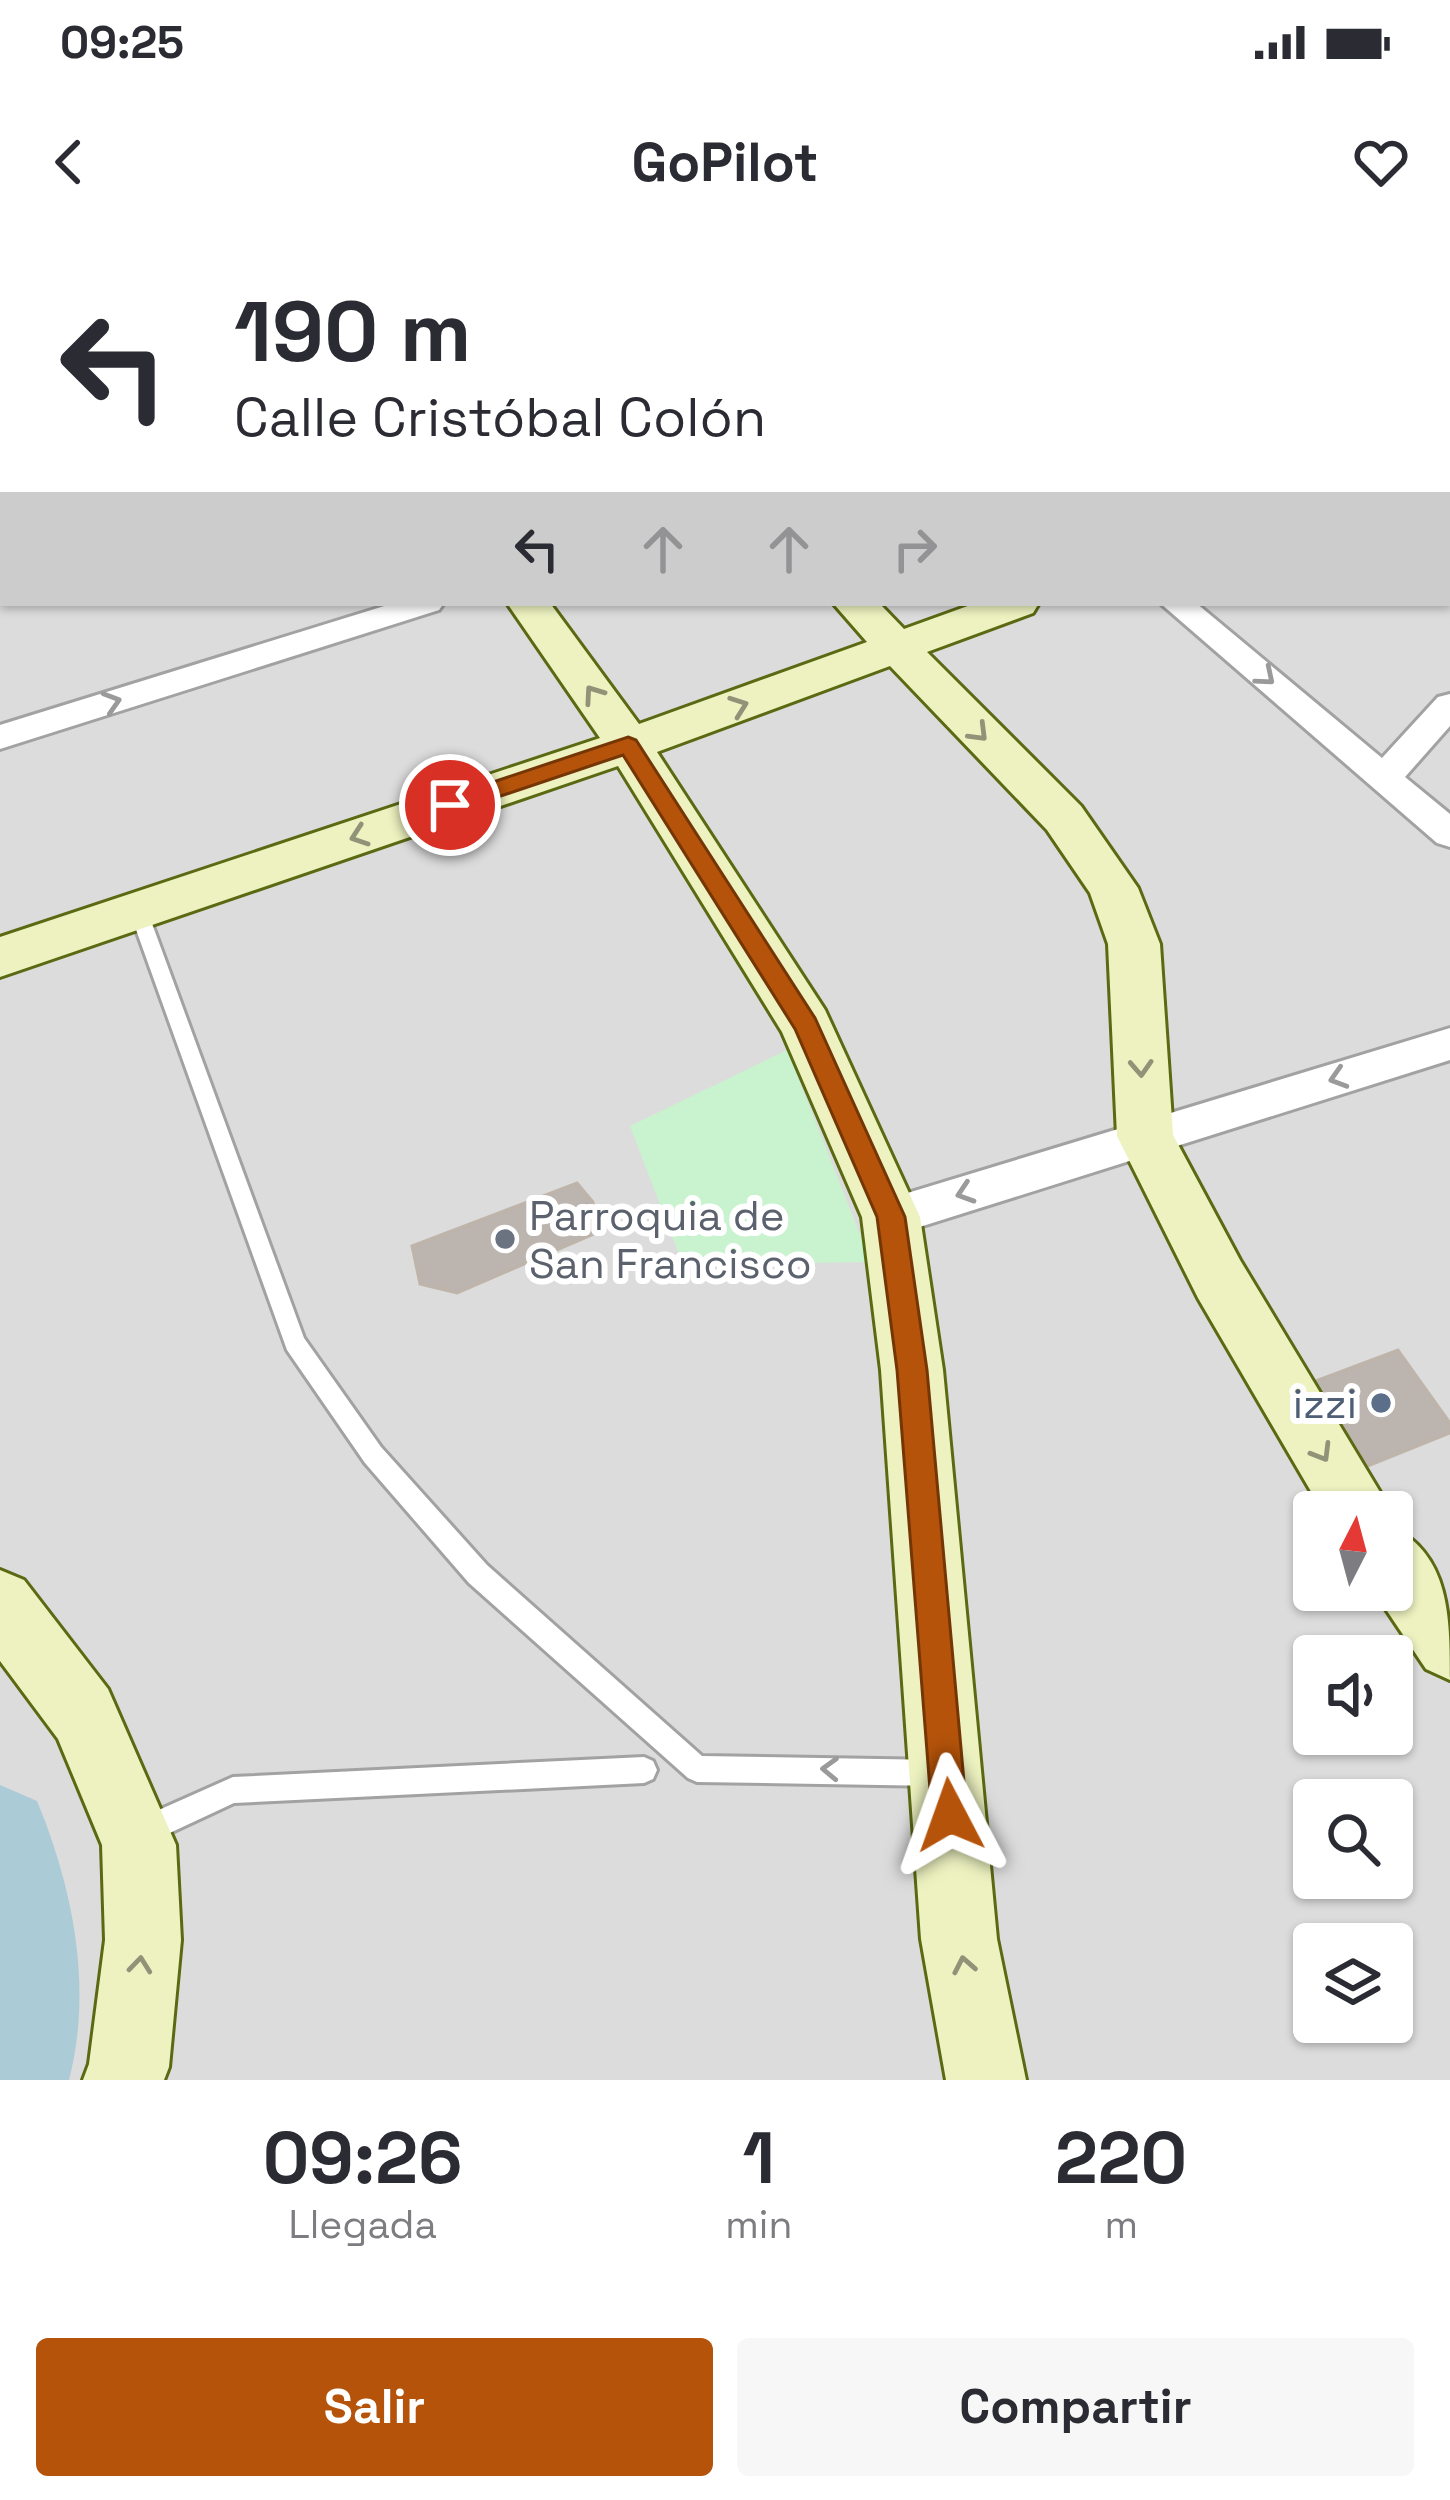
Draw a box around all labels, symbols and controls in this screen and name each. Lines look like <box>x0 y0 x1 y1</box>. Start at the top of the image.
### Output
text: 09:25 <box>60 14 184 71</box>
text: GoPilot <box>632 128 818 197</box>
icon: back <box>36 129 102 195</box>
icon: heart <box>1348 129 1414 195</box>
text: 190 m <box>234 278 471 386</box>
icon: left <box>36 288 192 444</box>
text: Calle Cristóbal Colón <box>234 383 766 452</box>
icon: left <box>504 516 570 582</box>
icon: ahead <box>630 516 696 582</box>
icon: ahead <box>756 516 822 582</box>
icon: right <box>882 516 948 582</box>
one-way arrow <box>1252 663 1274 685</box>
one-way arrow <box>585 686 607 707</box>
one-way arrow <box>101 691 122 716</box>
one-way arrow <box>727 696 748 720</box>
one-way arrow <box>965 718 987 740</box>
pin <box>399 754 501 856</box>
icon: arrive <box>417 772 483 838</box>
one-way arrow <box>349 822 370 846</box>
one-way arrow <box>1128 1059 1154 1078</box>
one-way arrow <box>1328 1064 1349 1089</box>
one-way arrow <box>956 1179 977 1204</box>
place label: Parroquia de San Francisco <box>529 1189 812 1290</box>
marker: Parroquia de San Francisco <box>492 1226 518 1252</box>
place label: izzi <box>1293 1377 1357 1430</box>
marker: izzi <box>1368 1390 1394 1416</box>
one-way arrow <box>1308 1441 1330 1462</box>
north arrow <box>1293 1491 1413 1611</box>
map controls <box>1293 1491 1413 2043</box>
button: sound <box>1293 1635 1413 1755</box>
position arrow <box>887 1752 1013 1878</box>
one-way arrow <box>820 1756 839 1782</box>
button: search <box>1293 1779 1413 1899</box>
button: layers <box>1293 1923 1413 2043</box>
one-way arrow <box>127 1955 153 1975</box>
one-way arrow <box>952 1955 978 1975</box>
text: 09:26 <box>263 2112 463 2204</box>
text: 1 <box>743 2112 775 2204</box>
text: 220 <box>1055 2112 1187 2204</box>
text: Llegada <box>288 2200 437 2249</box>
text: min <box>725 2200 792 2249</box>
text: m <box>1104 2200 1138 2249</box>
button: Salir <box>36 2338 713 2476</box>
button: Compartir <box>737 2338 1414 2476</box>

